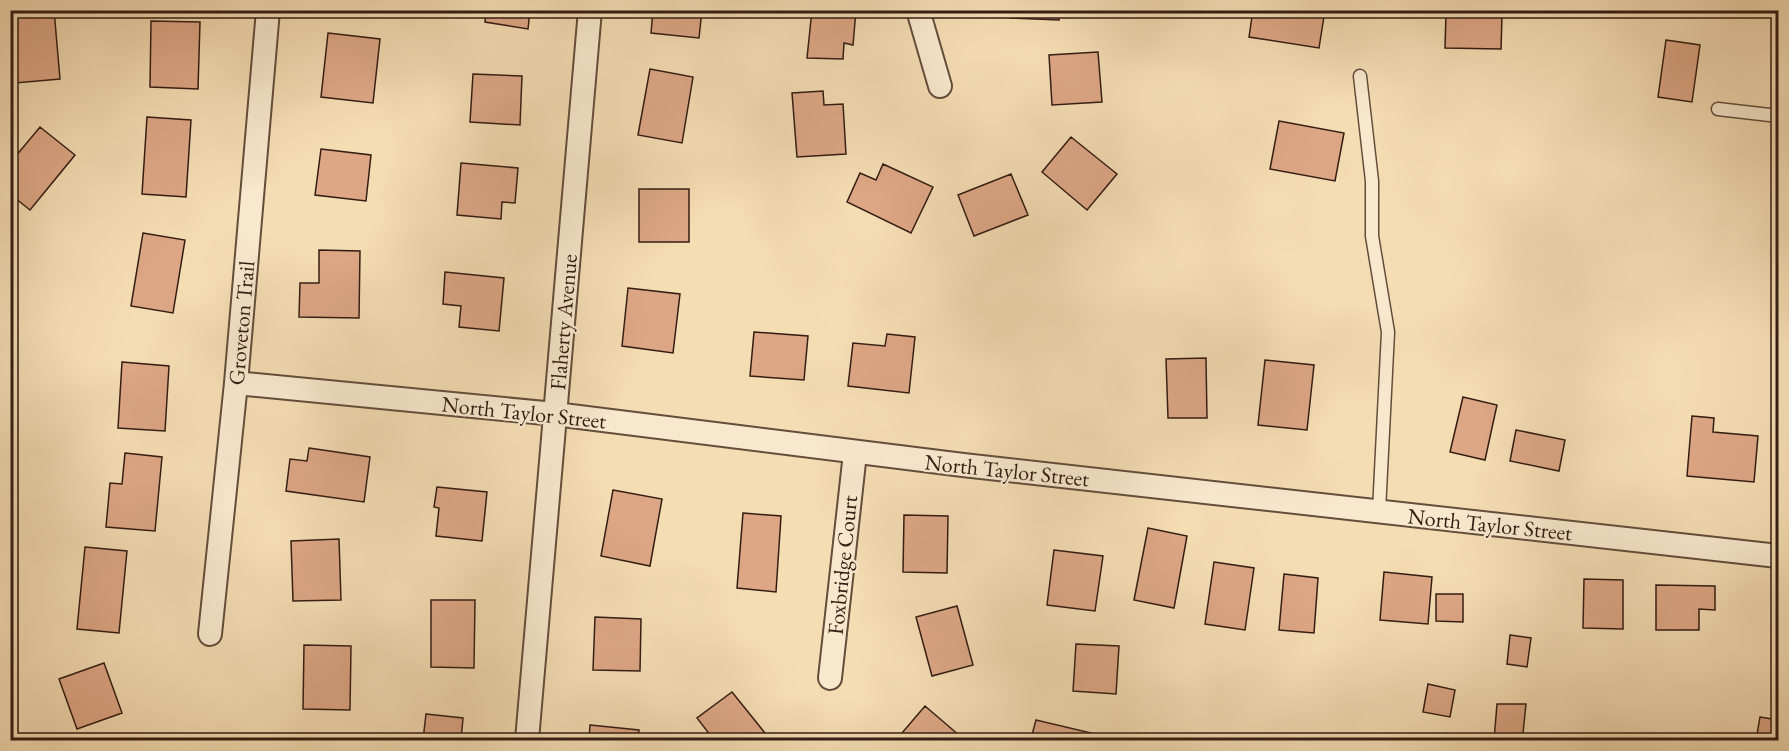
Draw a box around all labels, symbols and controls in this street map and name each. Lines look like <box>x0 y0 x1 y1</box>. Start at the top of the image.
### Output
street label: Flaherty Avenue <box>543 252 584 391</box>
street label: Groveton Trail <box>222 260 261 386</box>
street label: North Taylor Street <box>440 389 608 436</box>
street label: North Taylor Street <box>923 447 1091 494</box>
street label: Foxbridge Court <box>821 494 864 636</box>
street label: North Taylor Street <box>1406 501 1574 548</box>

